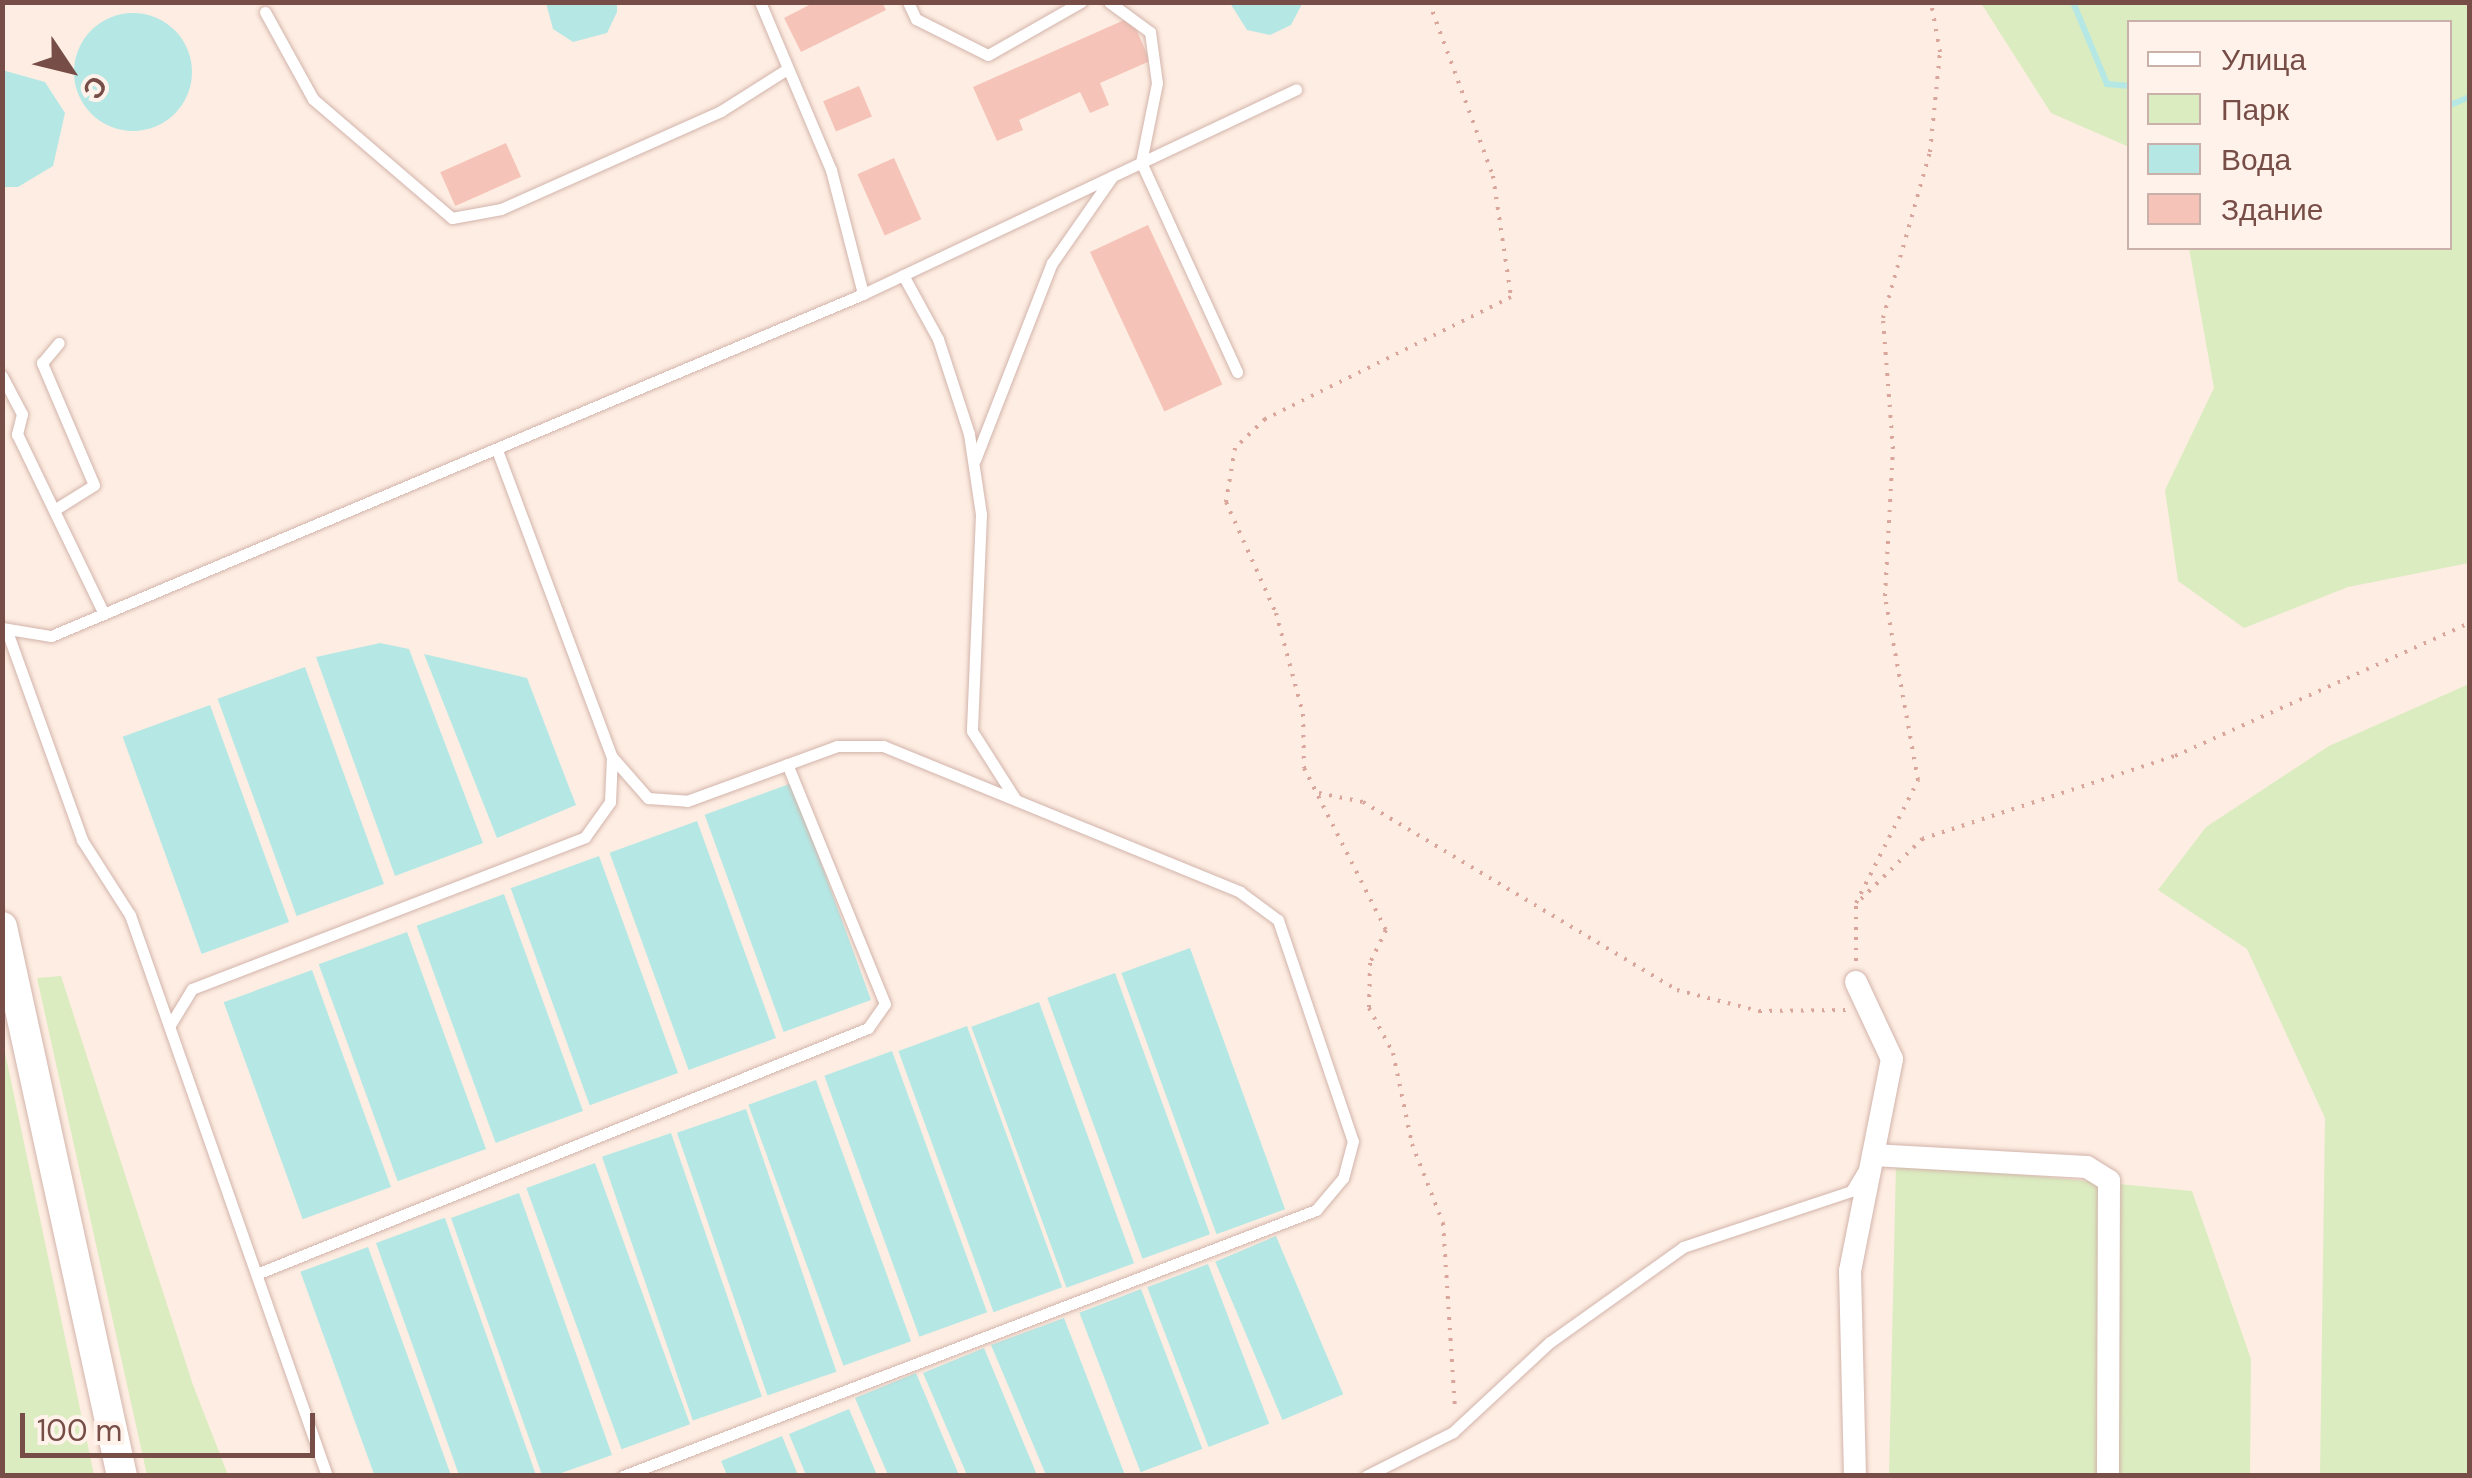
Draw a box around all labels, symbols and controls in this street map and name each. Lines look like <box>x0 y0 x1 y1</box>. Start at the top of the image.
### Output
north arrow <box>20 20 120 120</box>
legend <box>2127 20 2452 250</box>
text: Улица <box>2221 40 2306 79</box>
text: С <box>74 69 116 106</box>
text: Парк <box>2221 90 2289 129</box>
text: Вода <box>2221 140 2291 179</box>
text: Здание <box>2221 190 2323 229</box>
scale bar <box>25 1393 320 1455</box>
text: 100 m <box>37 1411 122 1450</box>

